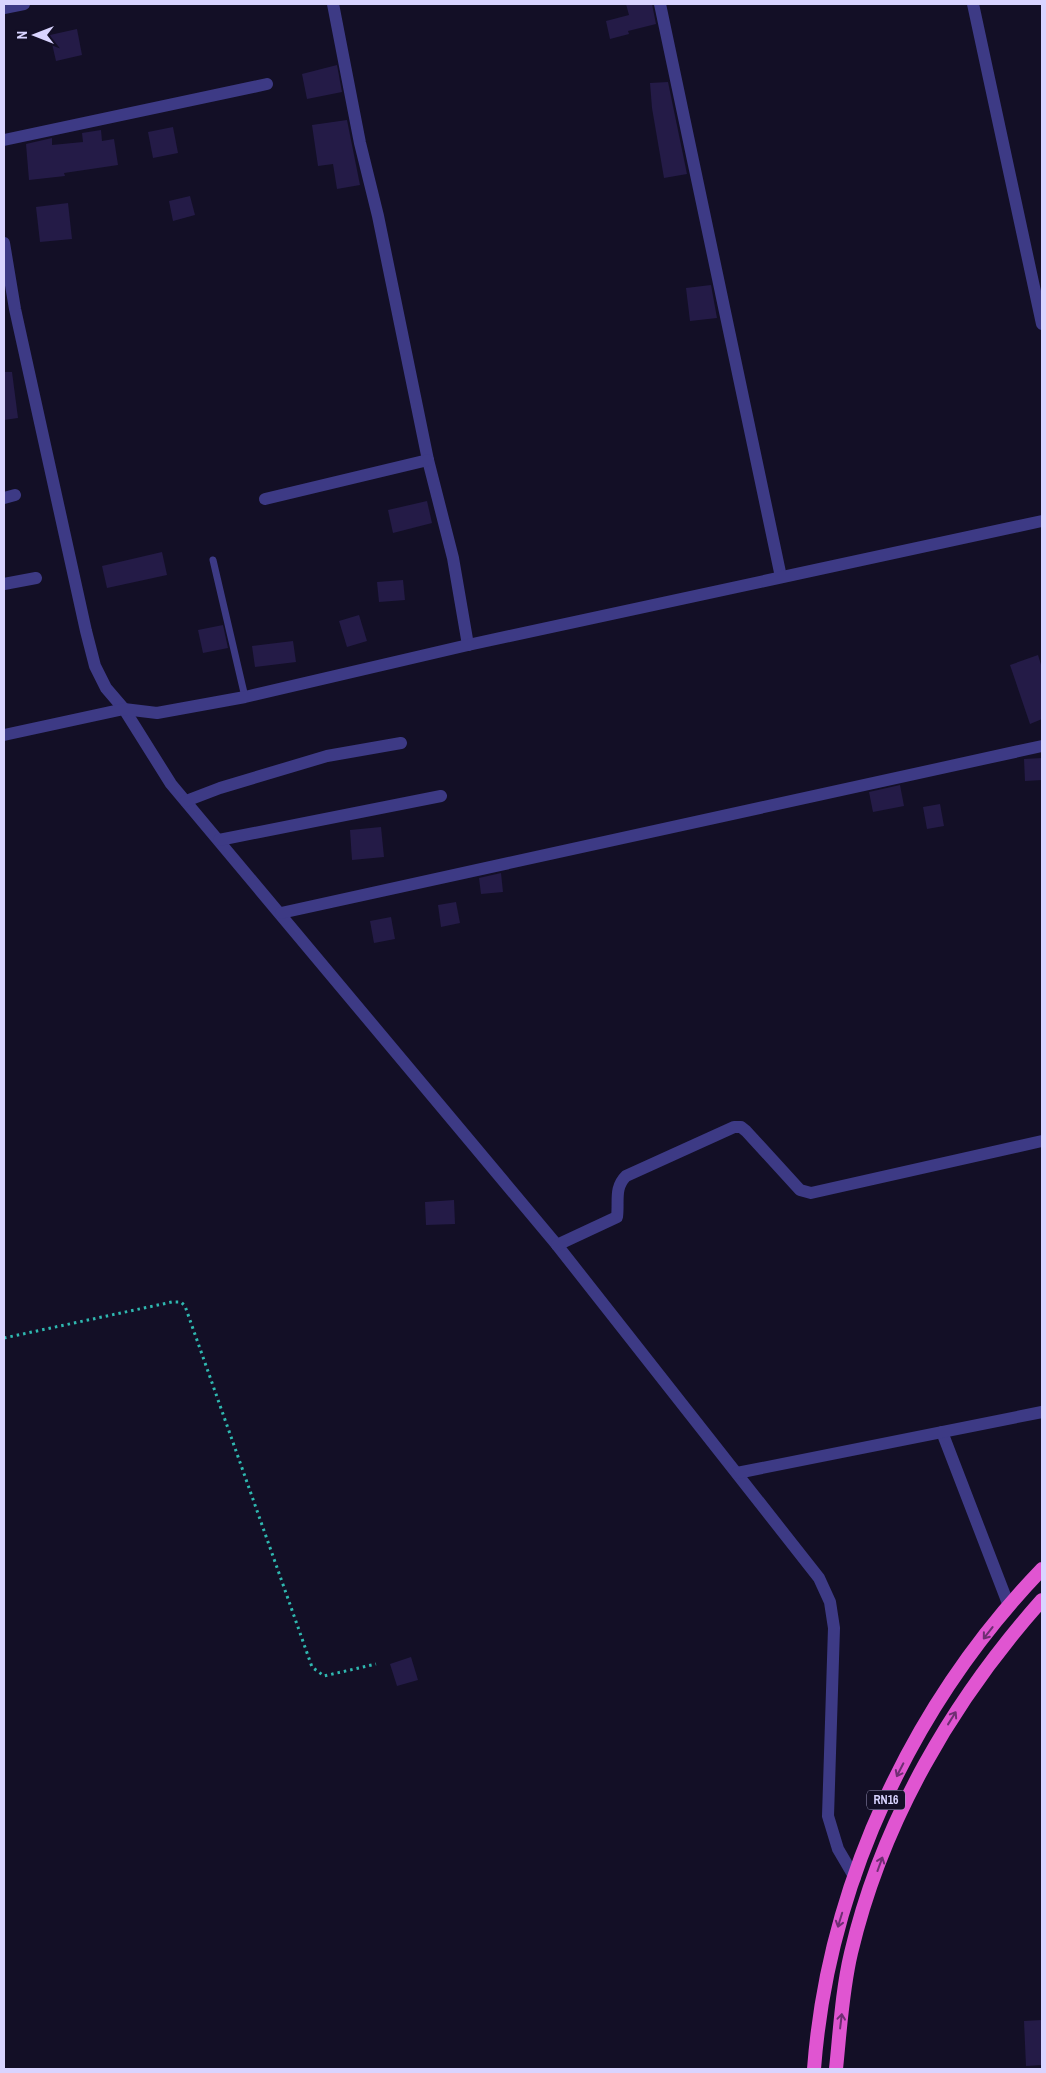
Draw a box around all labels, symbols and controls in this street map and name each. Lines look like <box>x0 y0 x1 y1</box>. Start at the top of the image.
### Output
north arrow <box>10 10 60 60</box>
text: N <box>13 31 31 39</box>
one-way arrow <box>982 1626 993 1639</box>
one-way arrow <box>948 1712 958 1726</box>
one-way arrow <box>895 1762 905 1777</box>
road number: RN16 <box>867 1790 905 1810</box>
one-way arrow <box>876 1856 885 1872</box>
one-way arrow <box>834 1912 844 1928</box>
one-way arrow <box>836 2013 846 2029</box>

